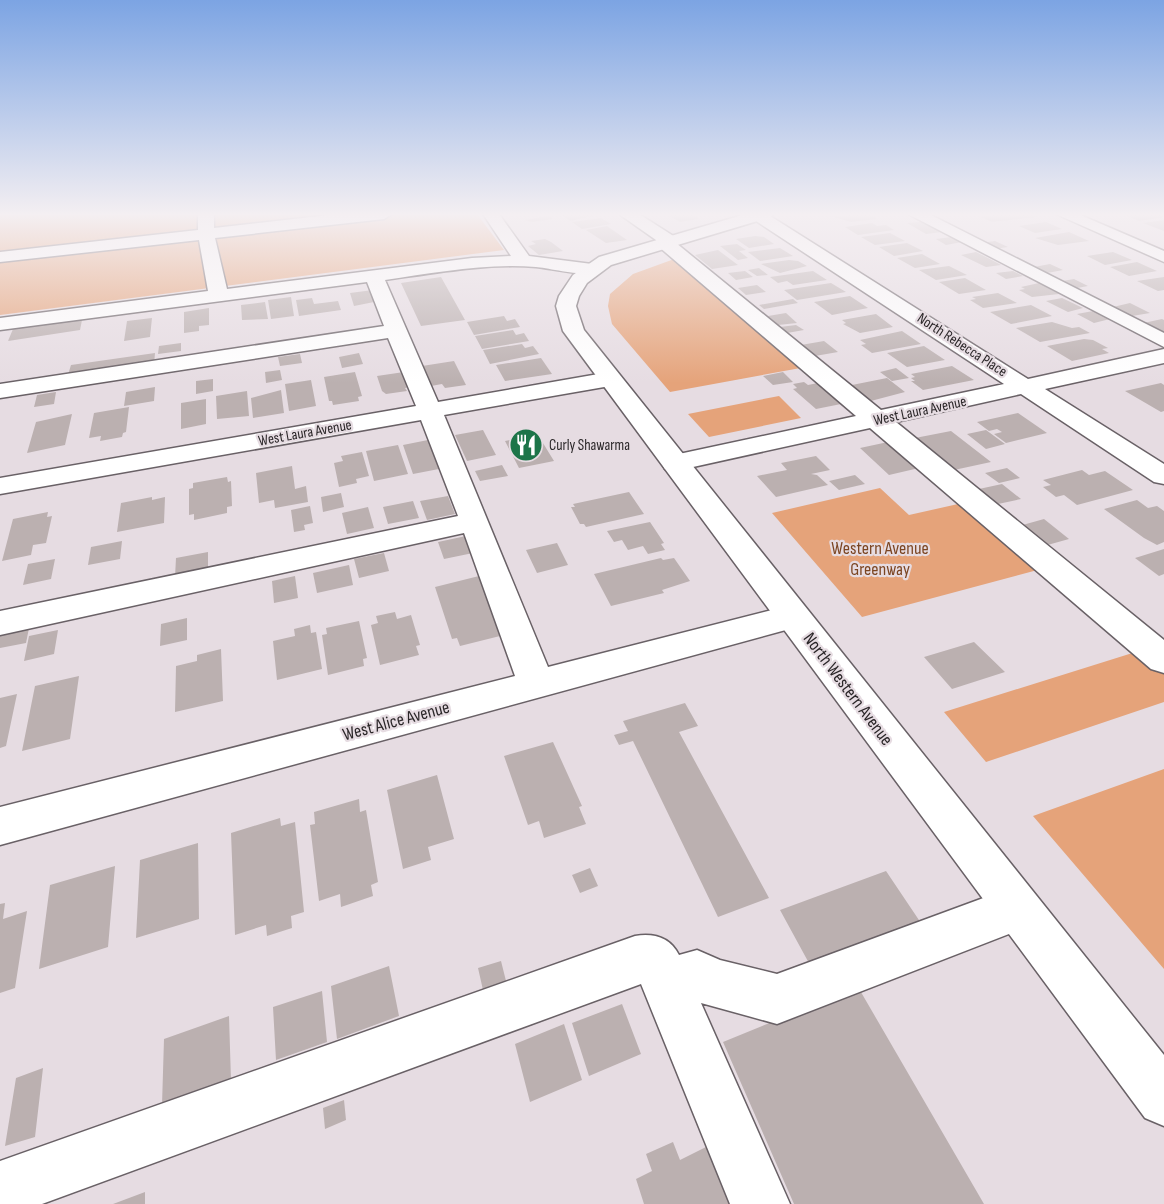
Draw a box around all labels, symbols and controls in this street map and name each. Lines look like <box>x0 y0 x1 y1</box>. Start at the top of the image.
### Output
street label: North Rebecca Place <box>913 309 1011 381</box>
street label: West Laura Avenue <box>872 392 968 430</box>
street label: West Laura Avenue <box>257 415 353 451</box>
restaurant icon: Curly Shawarma <box>508 427 544 463</box>
place label: Curly Shawarma <box>549 436 630 455</box>
park label: Western Avenue Greenway <box>831 538 929 580</box>
street label: North Western Avenue <box>799 629 897 749</box>
street label: West Alice Avenue <box>340 697 452 745</box>

